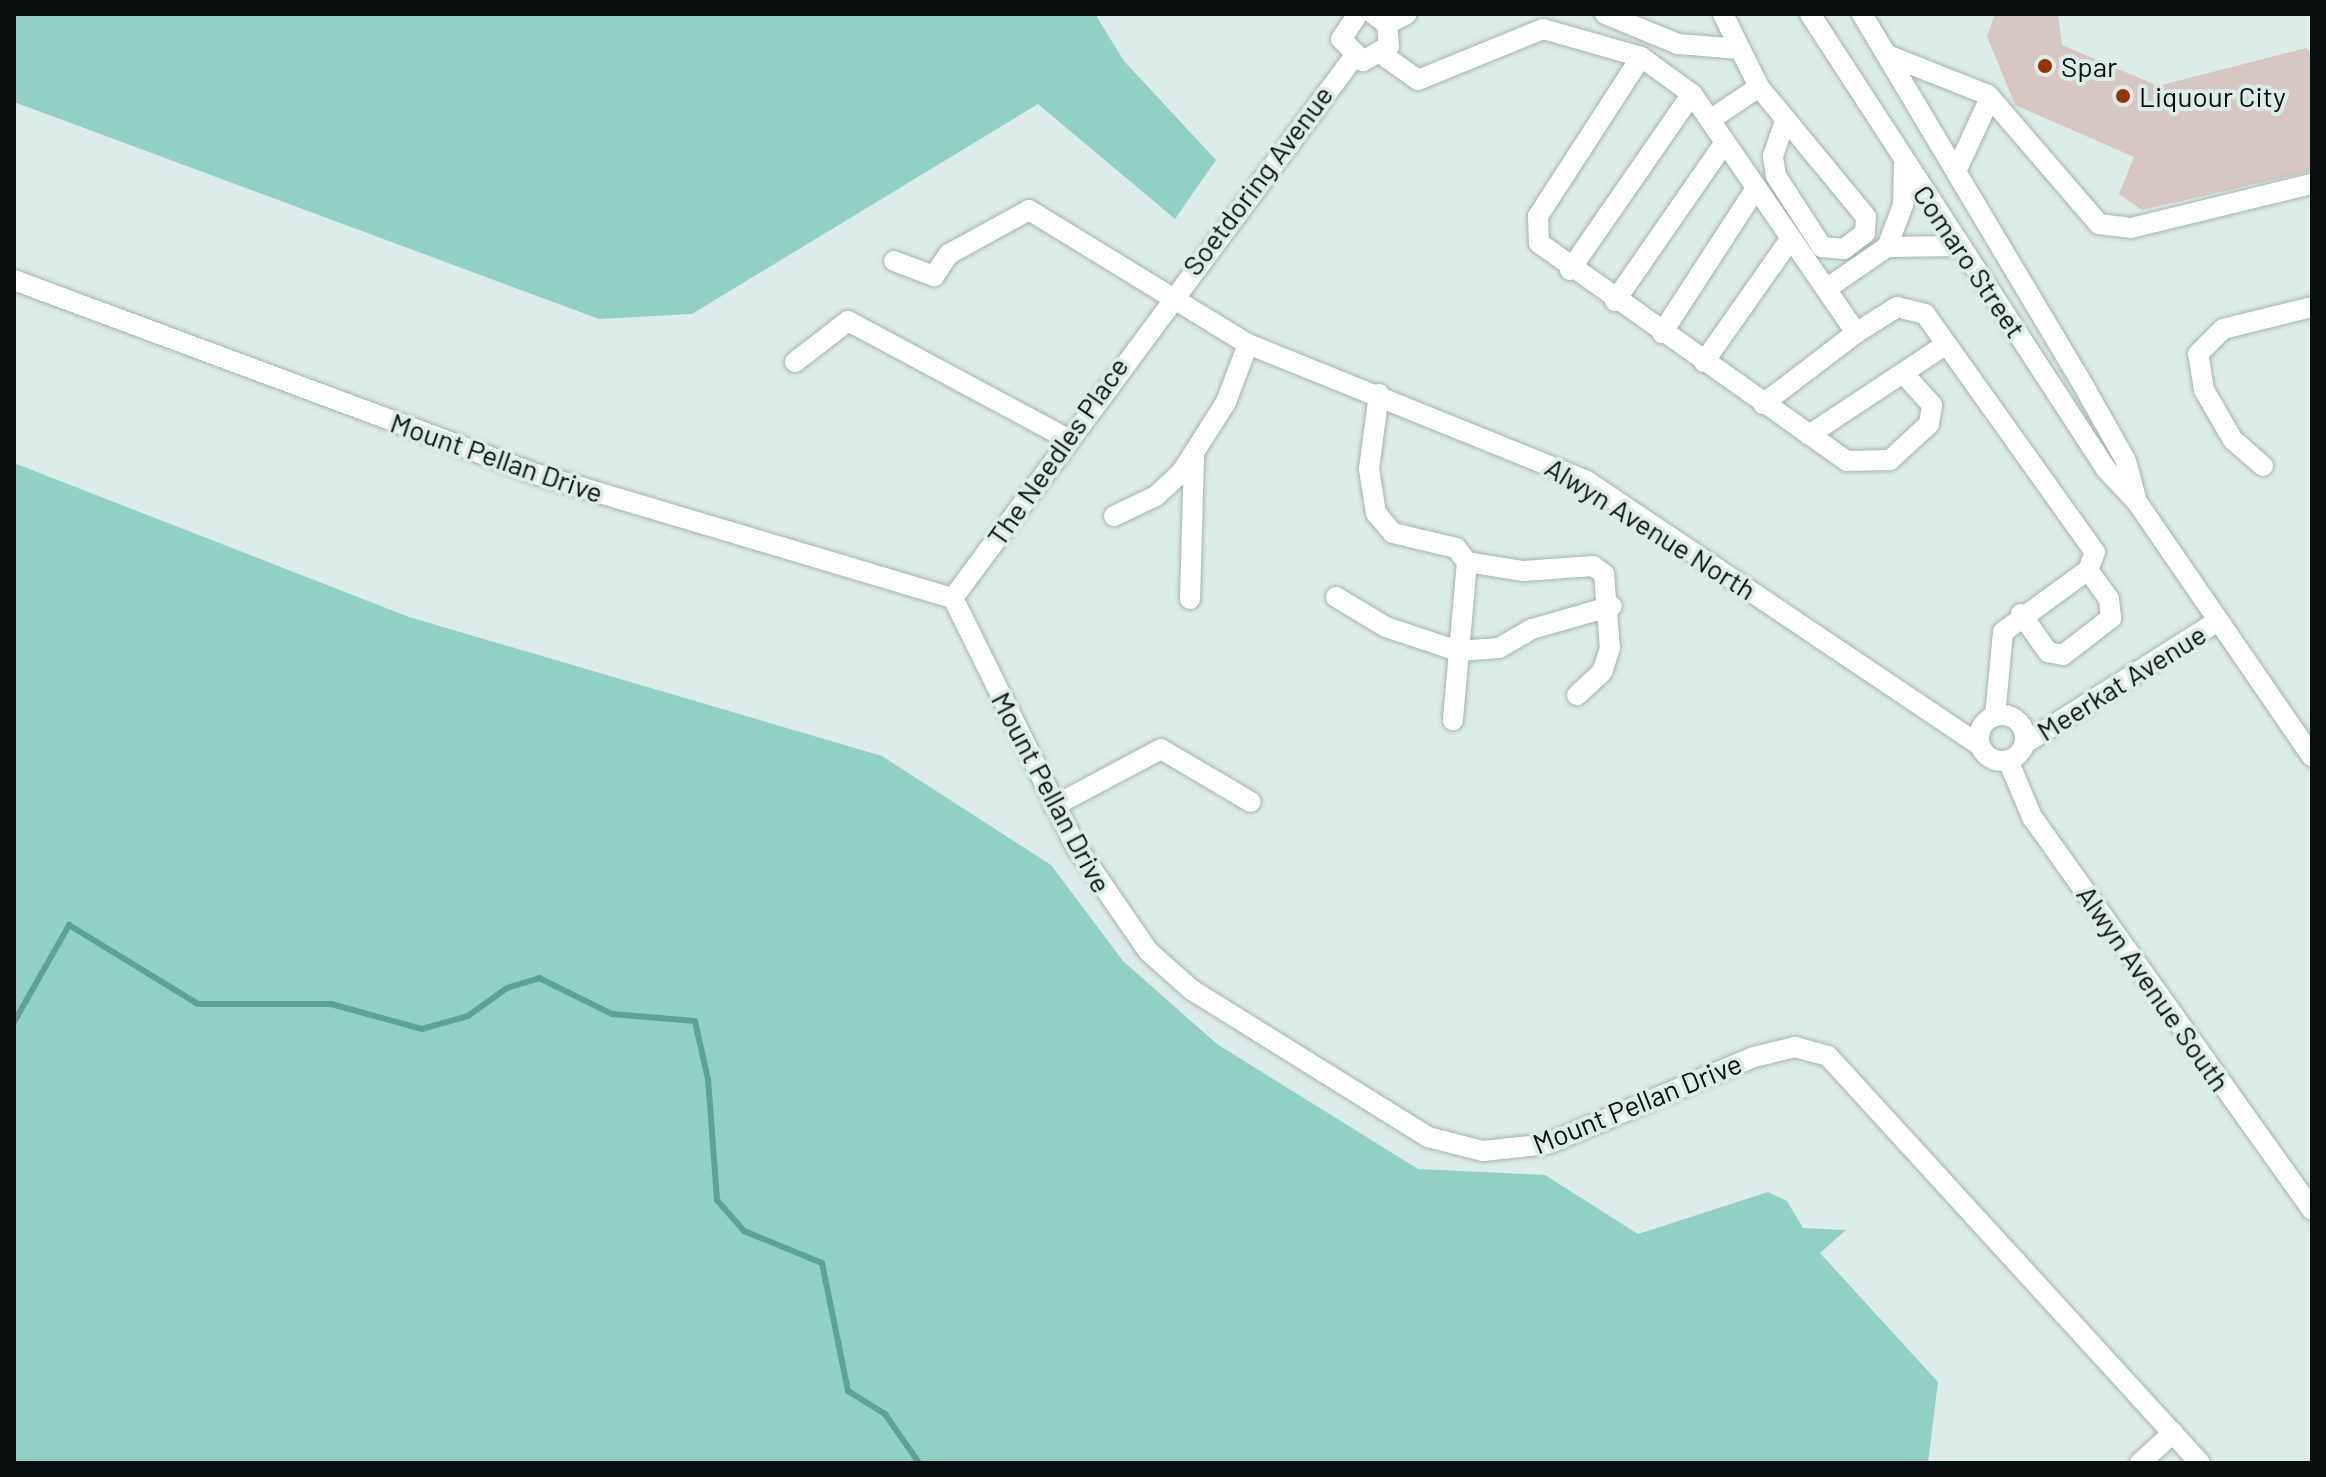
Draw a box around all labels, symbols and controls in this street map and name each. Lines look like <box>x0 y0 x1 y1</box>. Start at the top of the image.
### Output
place label: Spar <box>2061 49 2117 83</box>
marker: Spar <box>2036 57 2054 75</box>
street label: Soetdoring Avenue <box>1175 79 1339 281</box>
place label: Liquour City <box>2139 79 2286 113</box>
marker: Liquour City <box>2114 87 2132 105</box>
street label: Comaro Street <box>1907 178 2033 344</box>
street label: The Needles Place <box>979 350 1135 552</box>
street label: Mount Pellan Drive <box>386 405 608 509</box>
street label: Alwyn Avenue North <box>1540 450 1762 606</box>
street label: Meerkat Avenue <box>2030 617 2212 747</box>
street label: Mount Pellan Drive <box>985 686 1119 898</box>
street label: Alwyn Avenue South <box>2070 879 2238 1097</box>
street label: Mount Pellan Drive <box>1528 1046 1746 1160</box>

